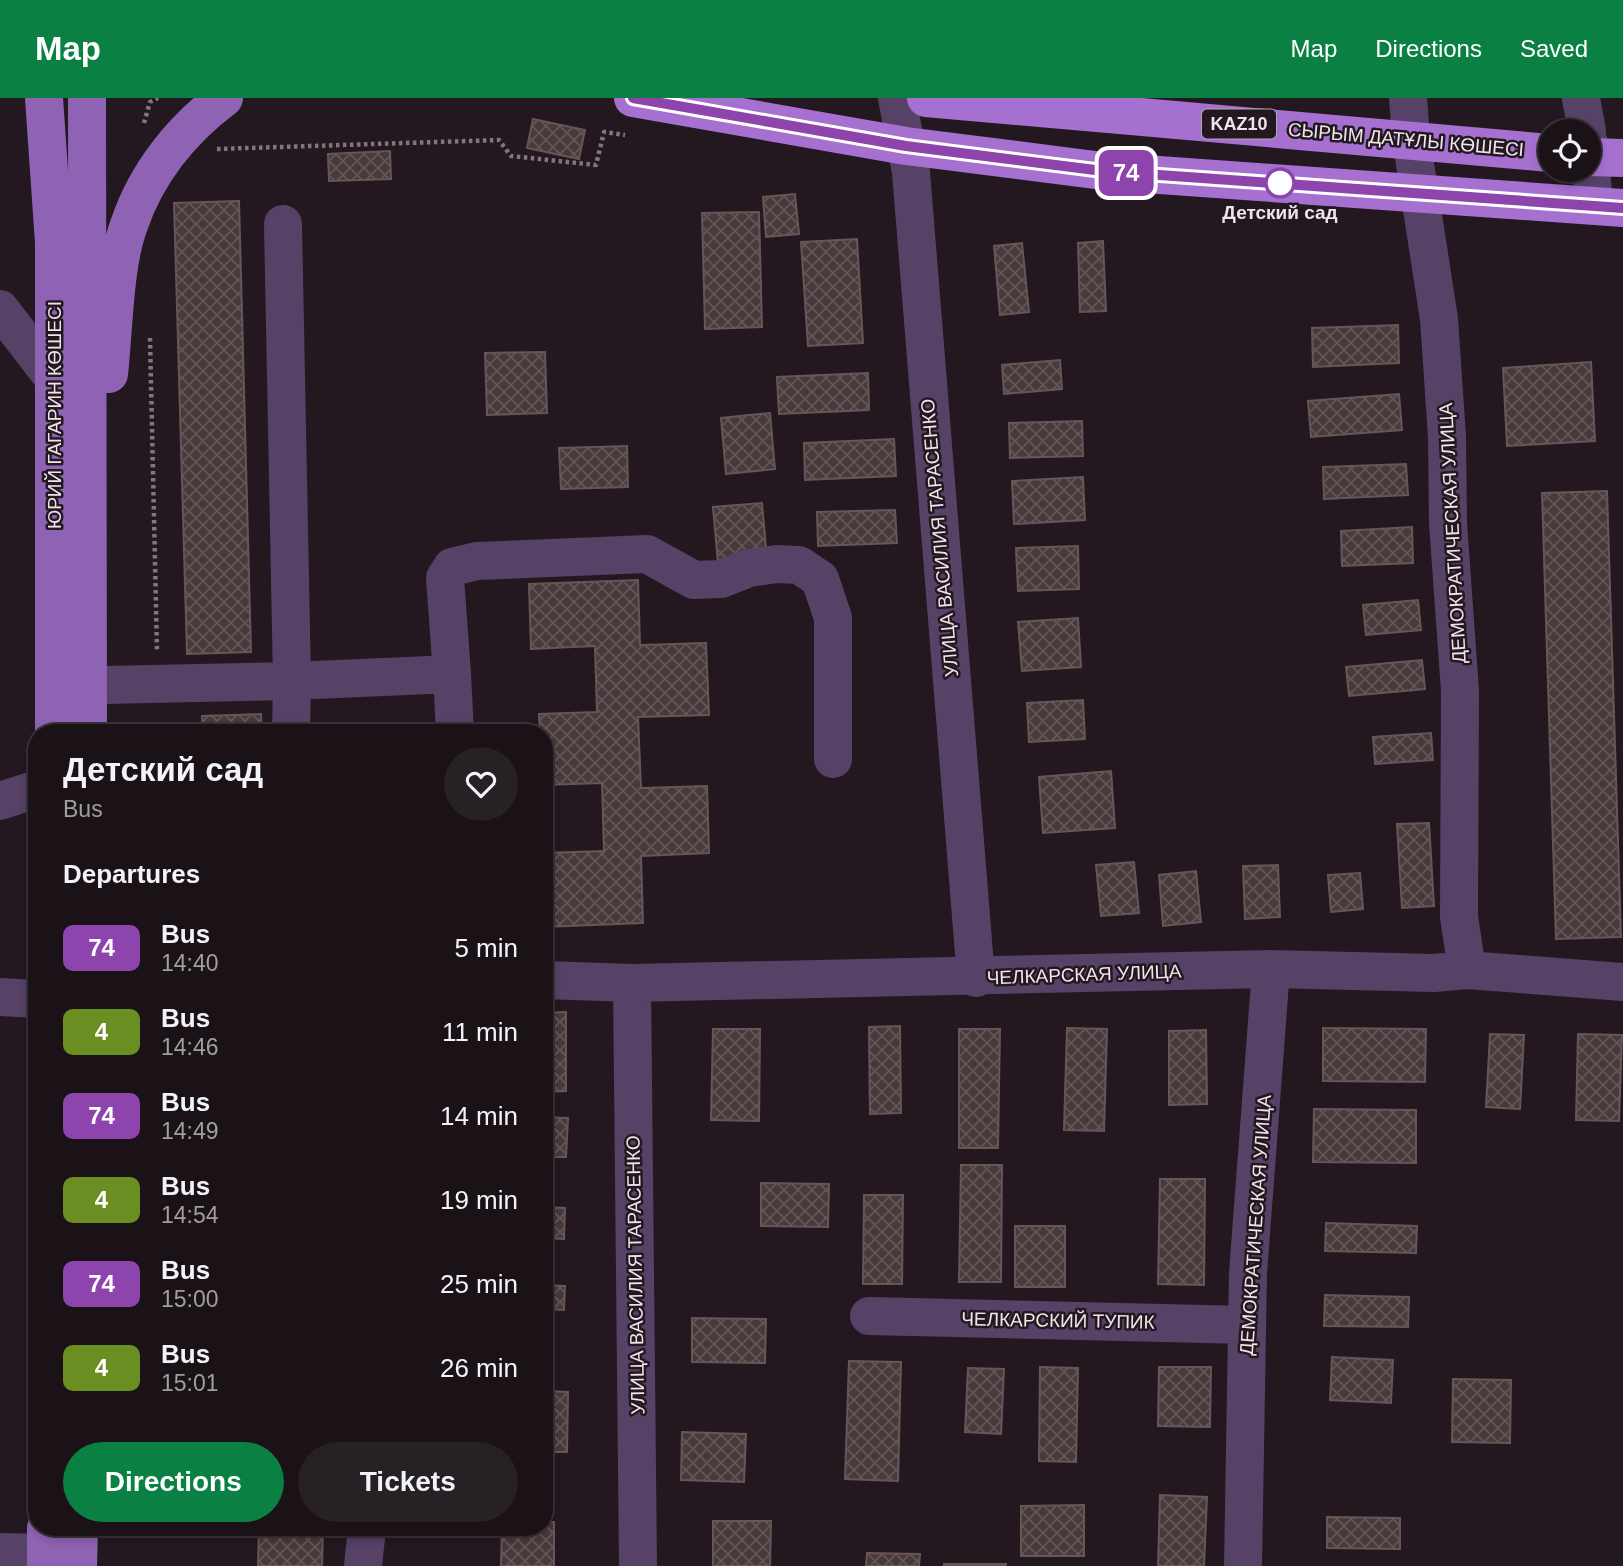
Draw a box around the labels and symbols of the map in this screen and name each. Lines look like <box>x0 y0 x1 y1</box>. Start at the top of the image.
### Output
road number: KAZ10 <box>1202 110 1276 139</box>
street label: СЫРЫМ ДАТҰЛЫ КӨШЕСІ <box>1287 119 1525 160</box>
line badge: 74 <box>1094 150 1158 196</box>
marker: Детский сад <box>1265 168 1295 198</box>
place label: Детский сад <box>1222 202 1338 223</box>
street label: ЮРИЙ ГАГАРИН КӨШЕСІ <box>44 301 65 529</box>
street label: УЛИЦА ВАСИЛИЯ ТАРАСЕНКО <box>917 398 962 678</box>
street label: ДЕМОКРАТИЧЕСКАЯ УЛИЦА <box>1435 402 1470 664</box>
street label: ЧЕЛКАРСКАЯ УЛИЦА <box>986 961 1182 988</box>
street label: ДЕМОКРАТИЧЕСКАЯ УЛИЦА <box>1236 1094 1275 1356</box>
street label: УЛИЦА ВАСИЛИЯ ТАРАСЕНКО <box>623 1135 648 1415</box>
street label: ЧЕЛКАРСКИЙ ТУПИК <box>961 1308 1155 1333</box>

